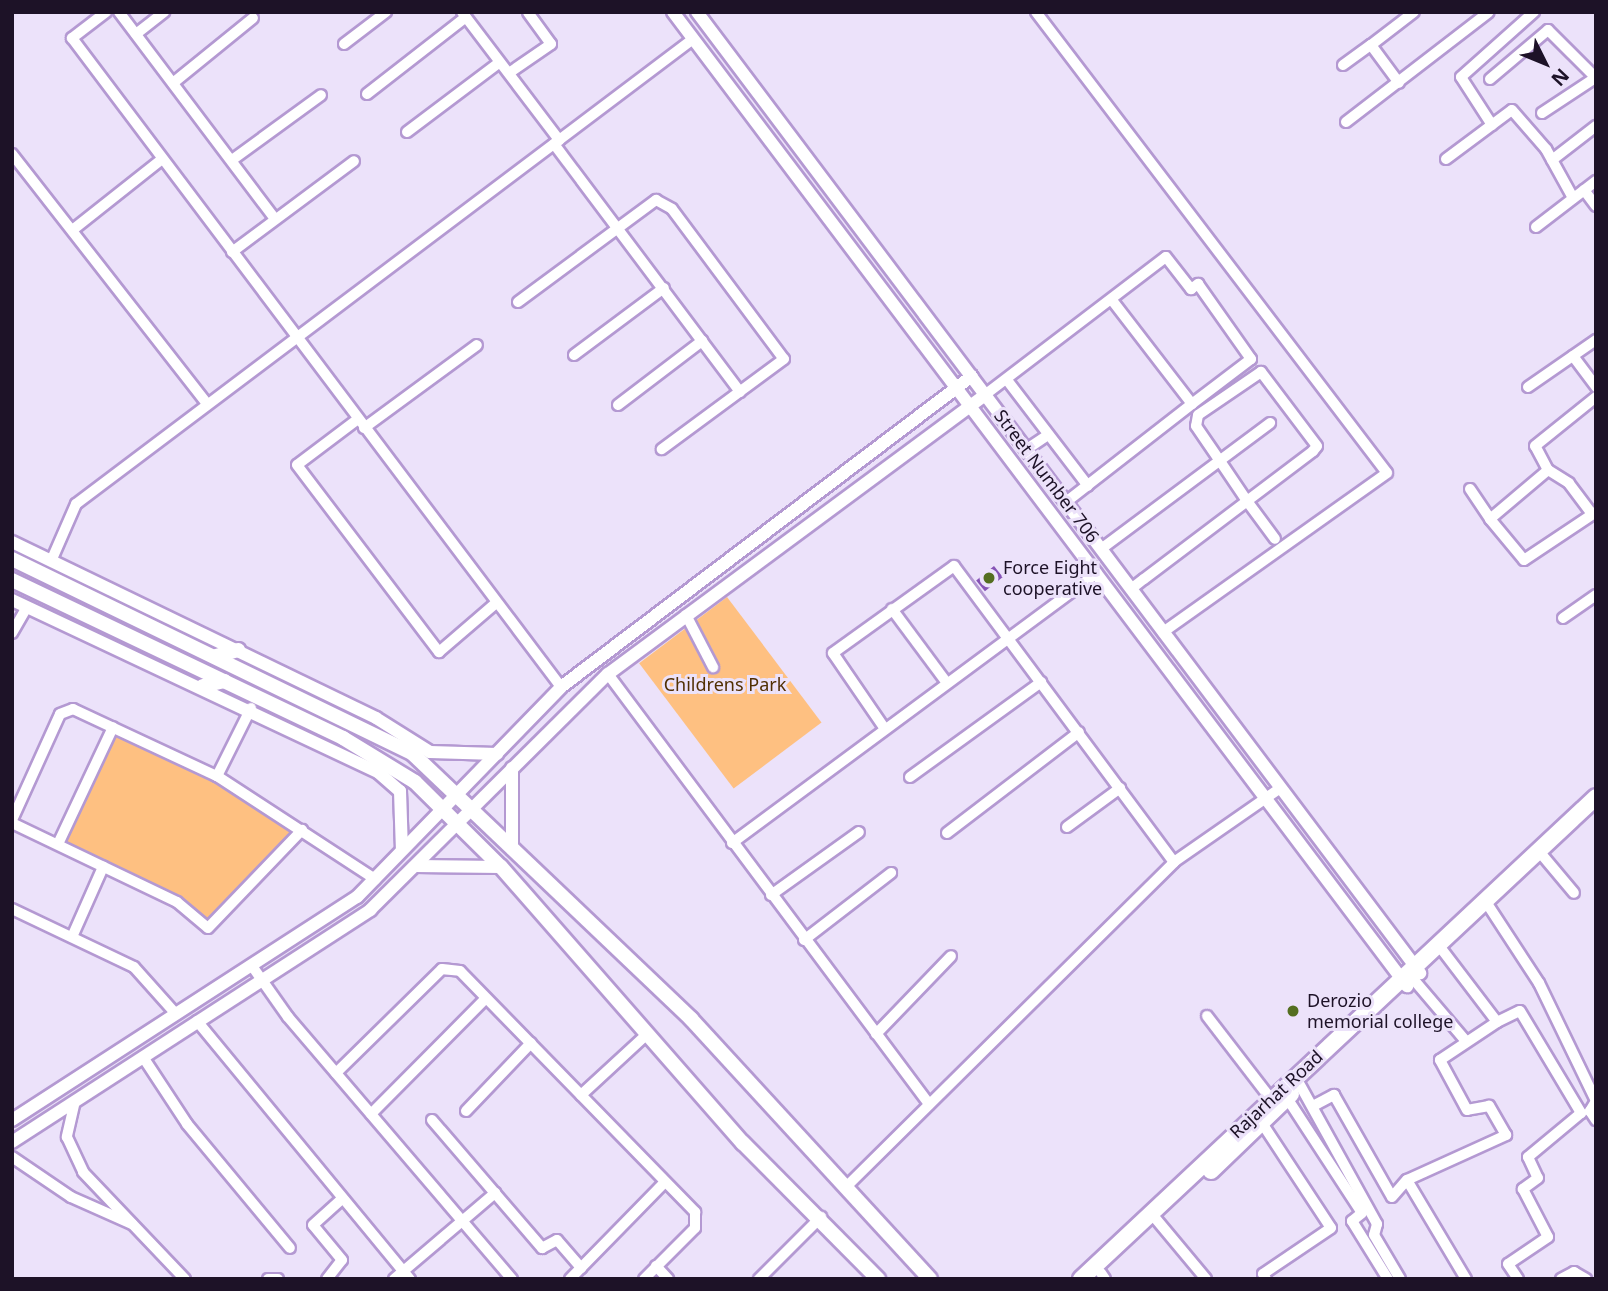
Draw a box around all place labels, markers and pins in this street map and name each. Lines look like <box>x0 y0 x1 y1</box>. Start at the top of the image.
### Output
place label: Force Eight cooperative <box>1003 557 1102 600</box>
marker: Force Eight cooperative <box>981 570 997 586</box>
place label: Derozio memorial college <box>1307 990 1453 1032</box>
marker: Derozio memorial college <box>1285 1003 1301 1019</box>

